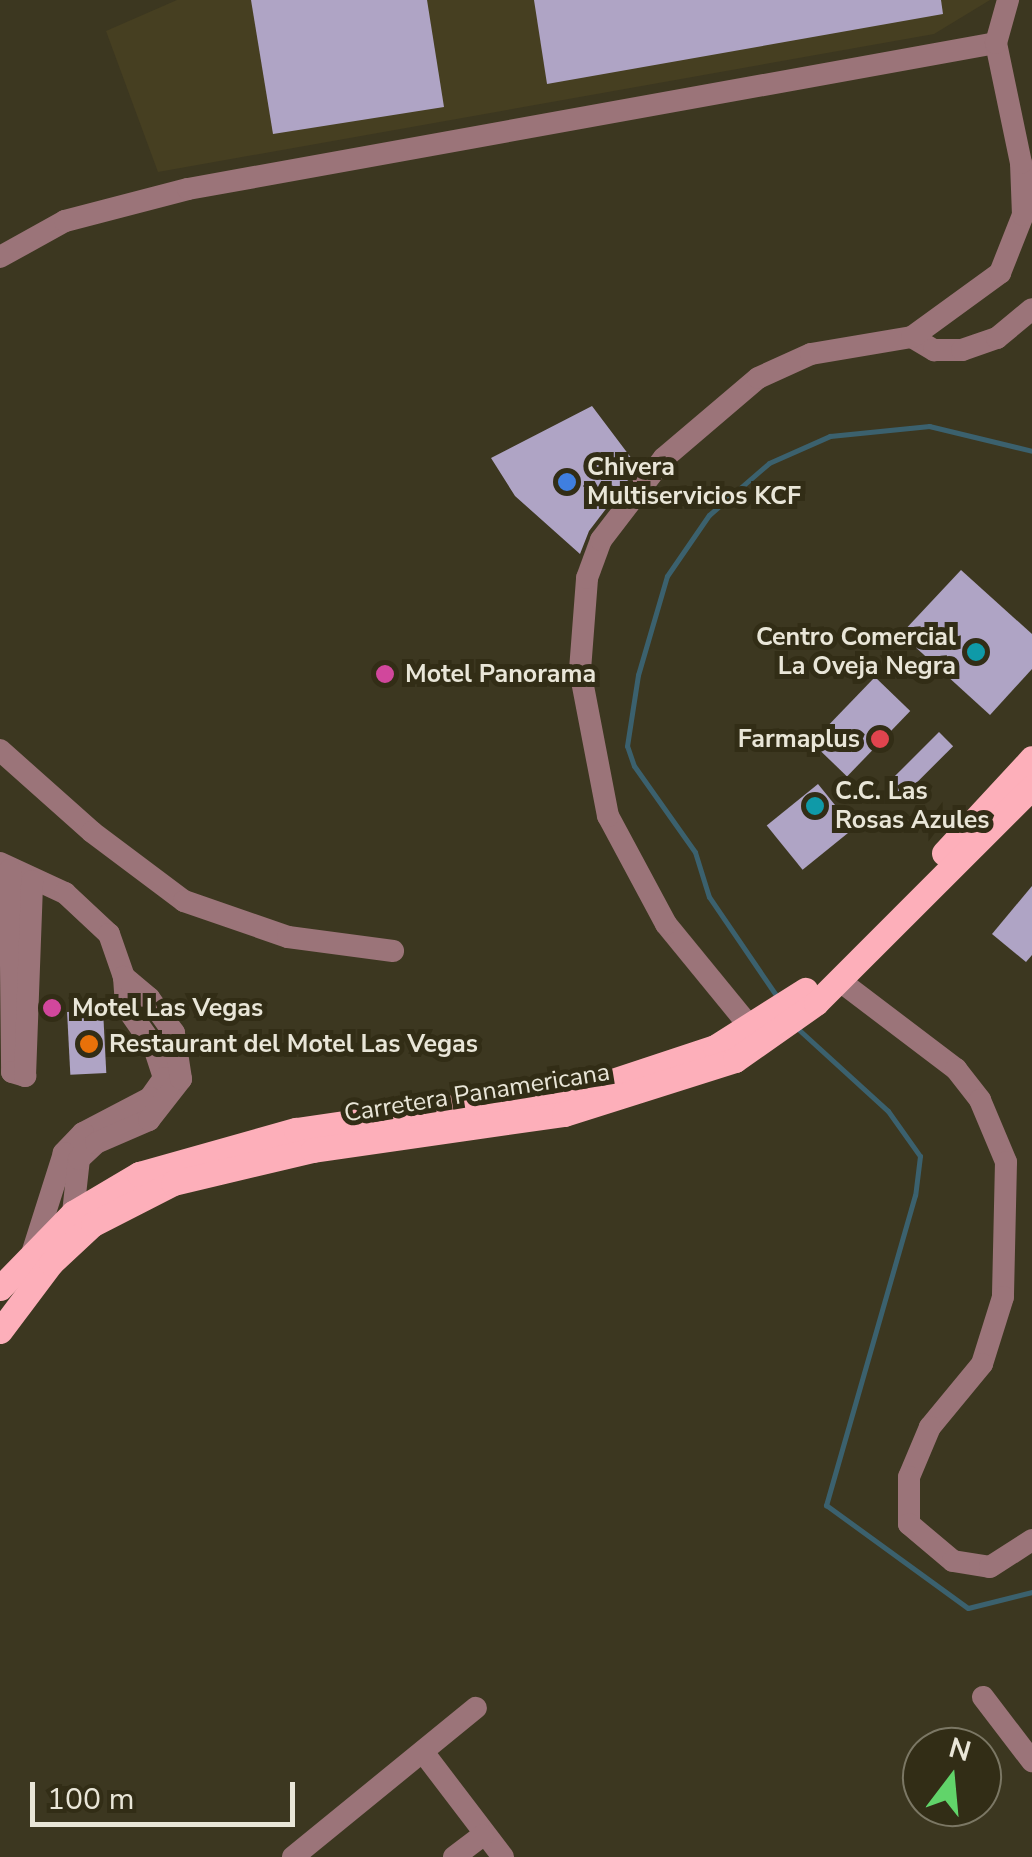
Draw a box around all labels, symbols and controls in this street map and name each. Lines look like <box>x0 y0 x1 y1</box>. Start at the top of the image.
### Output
place label: Chivera Multiservicios KCF <box>587 453 801 512</box>
marker: Chivera Multiservicios KCF <box>556 471 578 493</box>
place label: Centro Comercial La Oveja Negra <box>756 623 956 682</box>
marker: Centro Comercial La Oveja Negra <box>965 641 987 663</box>
place label: Motel Panorama <box>405 659 596 689</box>
marker: Motel Panorama <box>374 663 396 685</box>
place label: Farmaplus <box>738 724 860 754</box>
marker: Farmaplus <box>869 728 891 750</box>
place label: C.C. Las Rosas Azules <box>835 777 990 836</box>
marker: C.C. Las Rosas Azules <box>804 795 826 817</box>
place label: Motel Las Vegas <box>72 993 263 1023</box>
marker: Motel Las Vegas <box>41 997 63 1019</box>
place label: Restaurant del Motel Las Vegas <box>109 1029 478 1059</box>
marker: Restaurant del Motel Las Vegas <box>78 1033 100 1055</box>
street label: Carretera Panamericana <box>342 1057 612 1129</box>
north arrow <box>902 1727 1002 1827</box>
text: N <box>944 1729 975 1771</box>
scale bar <box>35 1762 300 1824</box>
text: 100 m <box>47 1779 134 1820</box>

